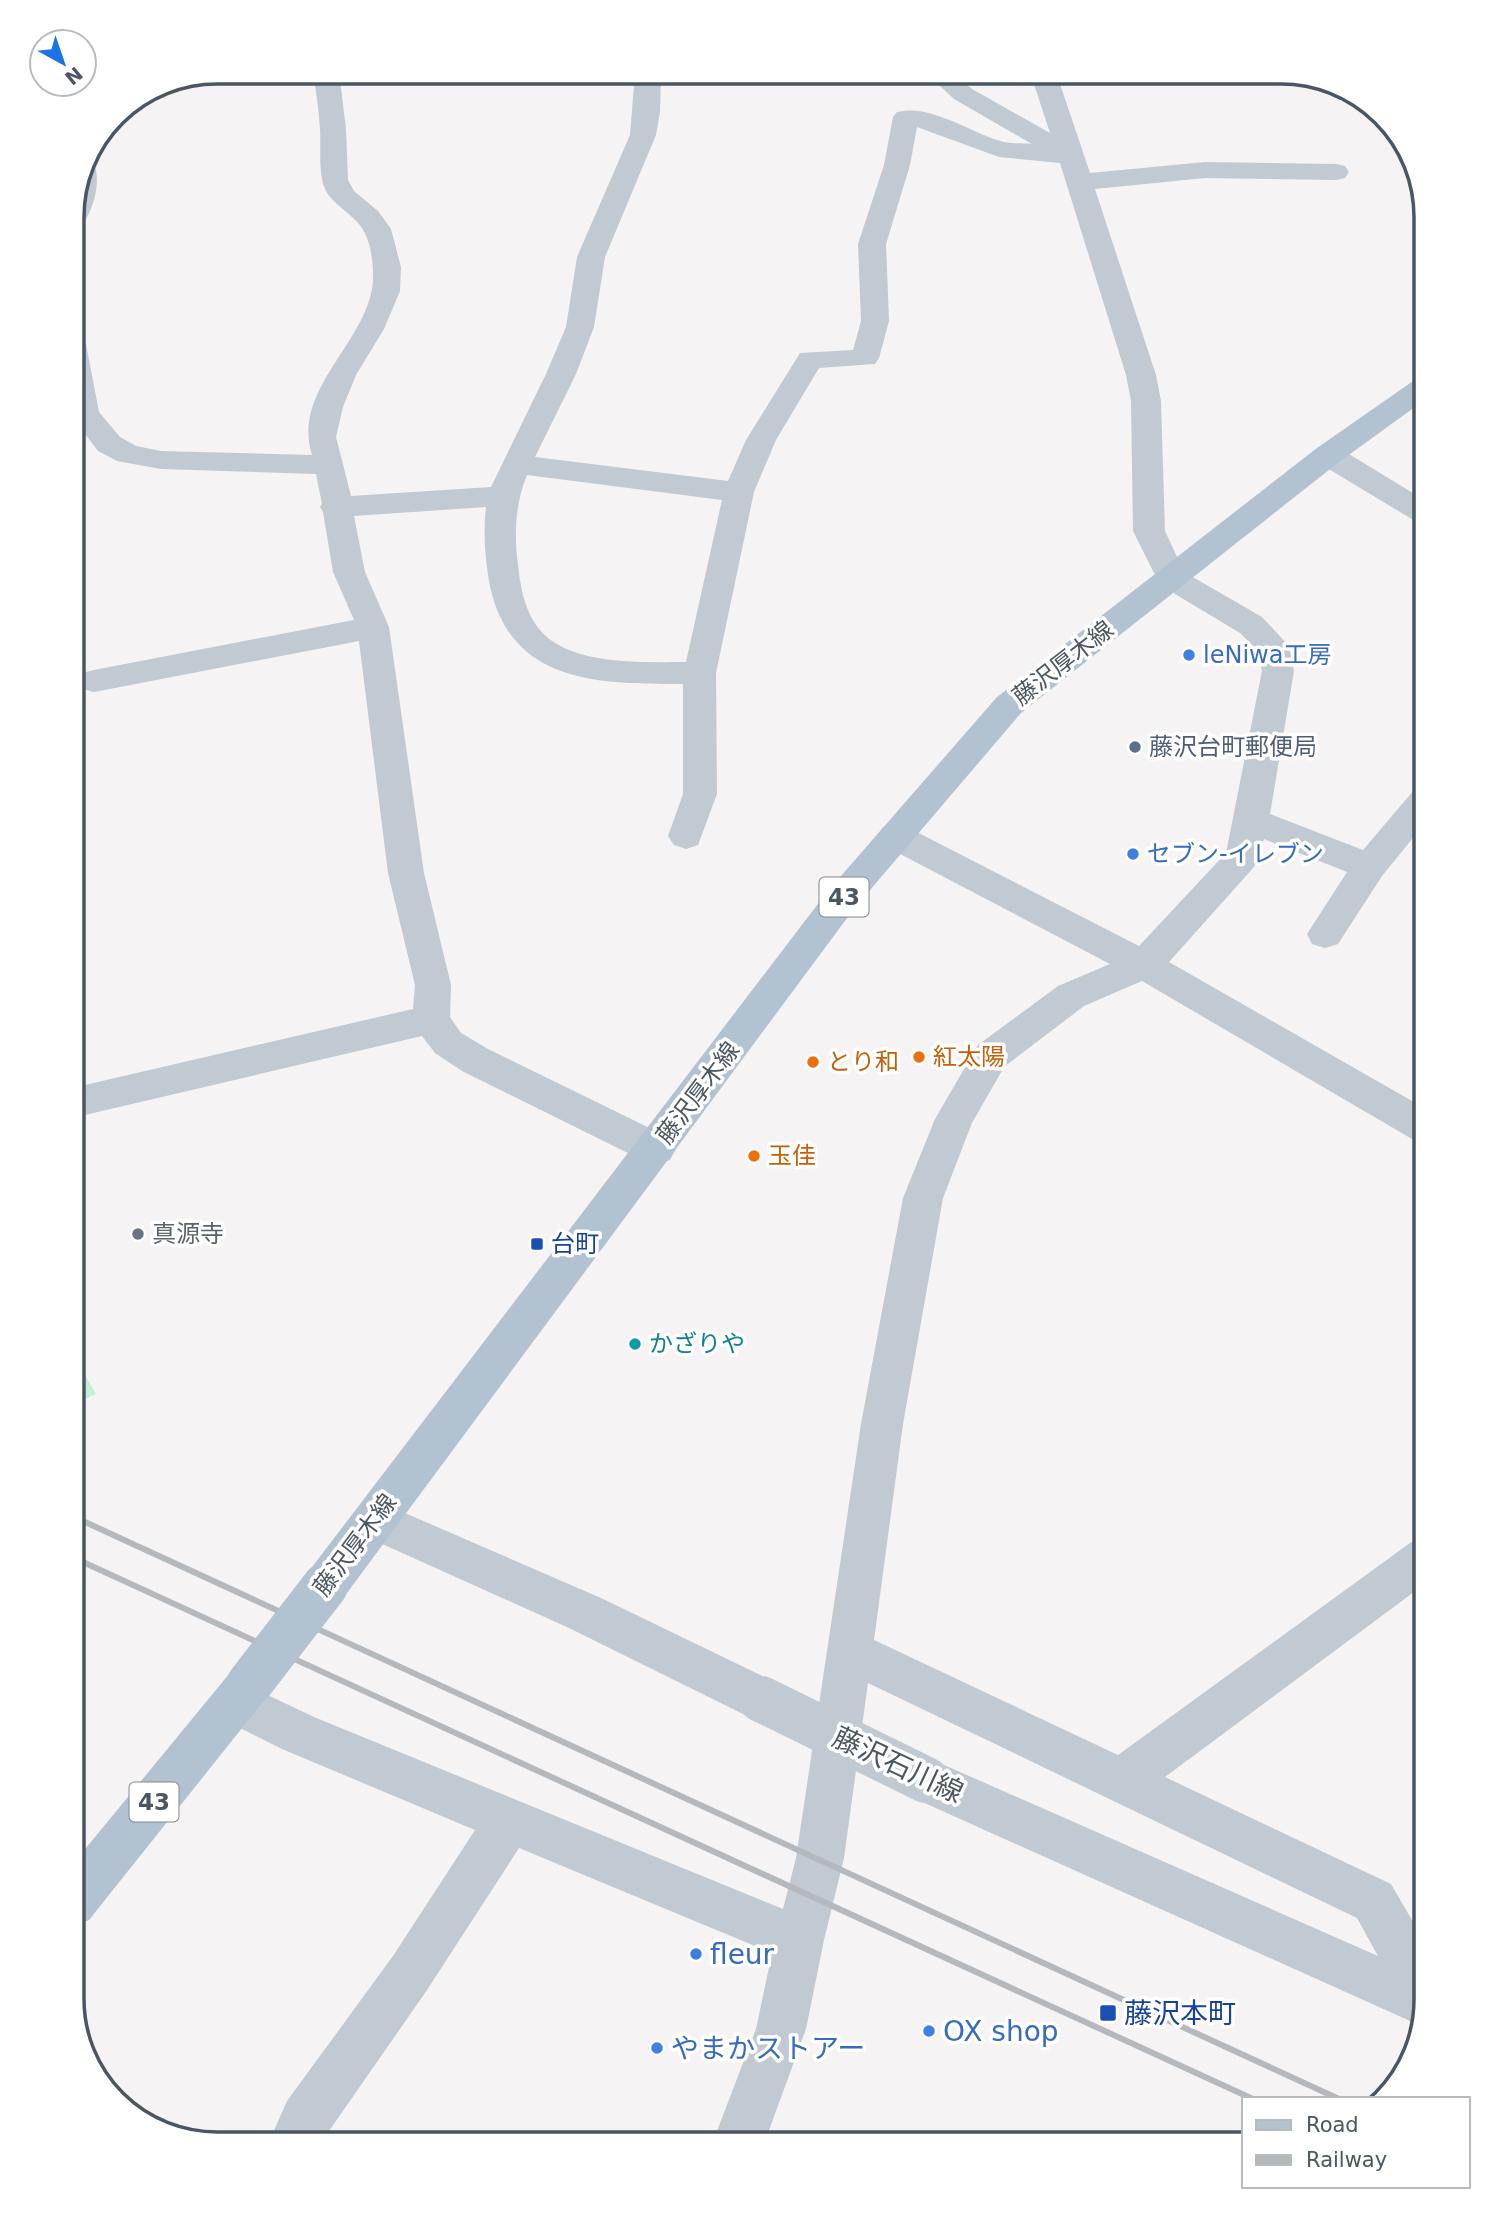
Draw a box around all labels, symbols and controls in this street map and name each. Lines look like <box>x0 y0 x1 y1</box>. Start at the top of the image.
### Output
north arrow <box>28 28 98 98</box>
text: N <box>61 62 87 90</box>
street label: 藤沢厚木線 <box>1007 615 1119 711</box>
place label: leNiwa工房 <box>1203 641 1331 669</box>
marker: leNiwa工房 <box>1181 647 1197 663</box>
place label: 藤沢台町郵便局 <box>1149 733 1317 761</box>
marker: 藤沢台町郵便局 <box>1127 739 1143 755</box>
place label: セブン-イレブン <box>1147 840 1324 868</box>
marker: セブン-イレブン <box>1125 846 1141 862</box>
road number: 43 <box>820 877 868 916</box>
street label: 藤沢厚木線 <box>651 1037 745 1149</box>
place label: 紅太陽 <box>933 1043 1005 1071</box>
place label: とり和 <box>827 1048 899 1076</box>
marker: 紅太陽 <box>911 1049 927 1065</box>
marker: とり和 <box>805 1054 821 1070</box>
place label: 玉佳 <box>768 1142 816 1170</box>
marker: 玉佳 <box>746 1148 762 1164</box>
place label: 真源寺 <box>152 1220 224 1248</box>
marker: 真源寺 <box>130 1226 146 1242</box>
place label: 台町 <box>551 1230 599 1258</box>
marker: 台町 <box>529 1236 545 1252</box>
place label: かざりや <box>649 1330 745 1358</box>
marker: かざりや <box>627 1336 643 1352</box>
street label: 藤沢厚木線 <box>308 1489 402 1601</box>
street label: 藤沢石川線 <box>828 1720 968 1810</box>
road number: 43 <box>130 1783 178 1822</box>
place label: fleur <box>710 1938 775 1971</box>
marker: fleur <box>688 1946 704 1962</box>
place label: 藤沢本町 <box>1124 1997 1236 2030</box>
marker: 藤沢本町 <box>1098 2003 1118 2023</box>
place label: OX shop <box>943 2015 1059 2048</box>
marker: OX shop <box>921 2023 937 2039</box>
place label: やまかストアー <box>671 2032 865 2065</box>
marker: やまかストアー <box>649 2040 665 2056</box>
legend <box>1242 2097 1470 2188</box>
text: Road <box>1306 2113 1359 2137</box>
text: Railway <box>1306 2148 1387 2172</box>

